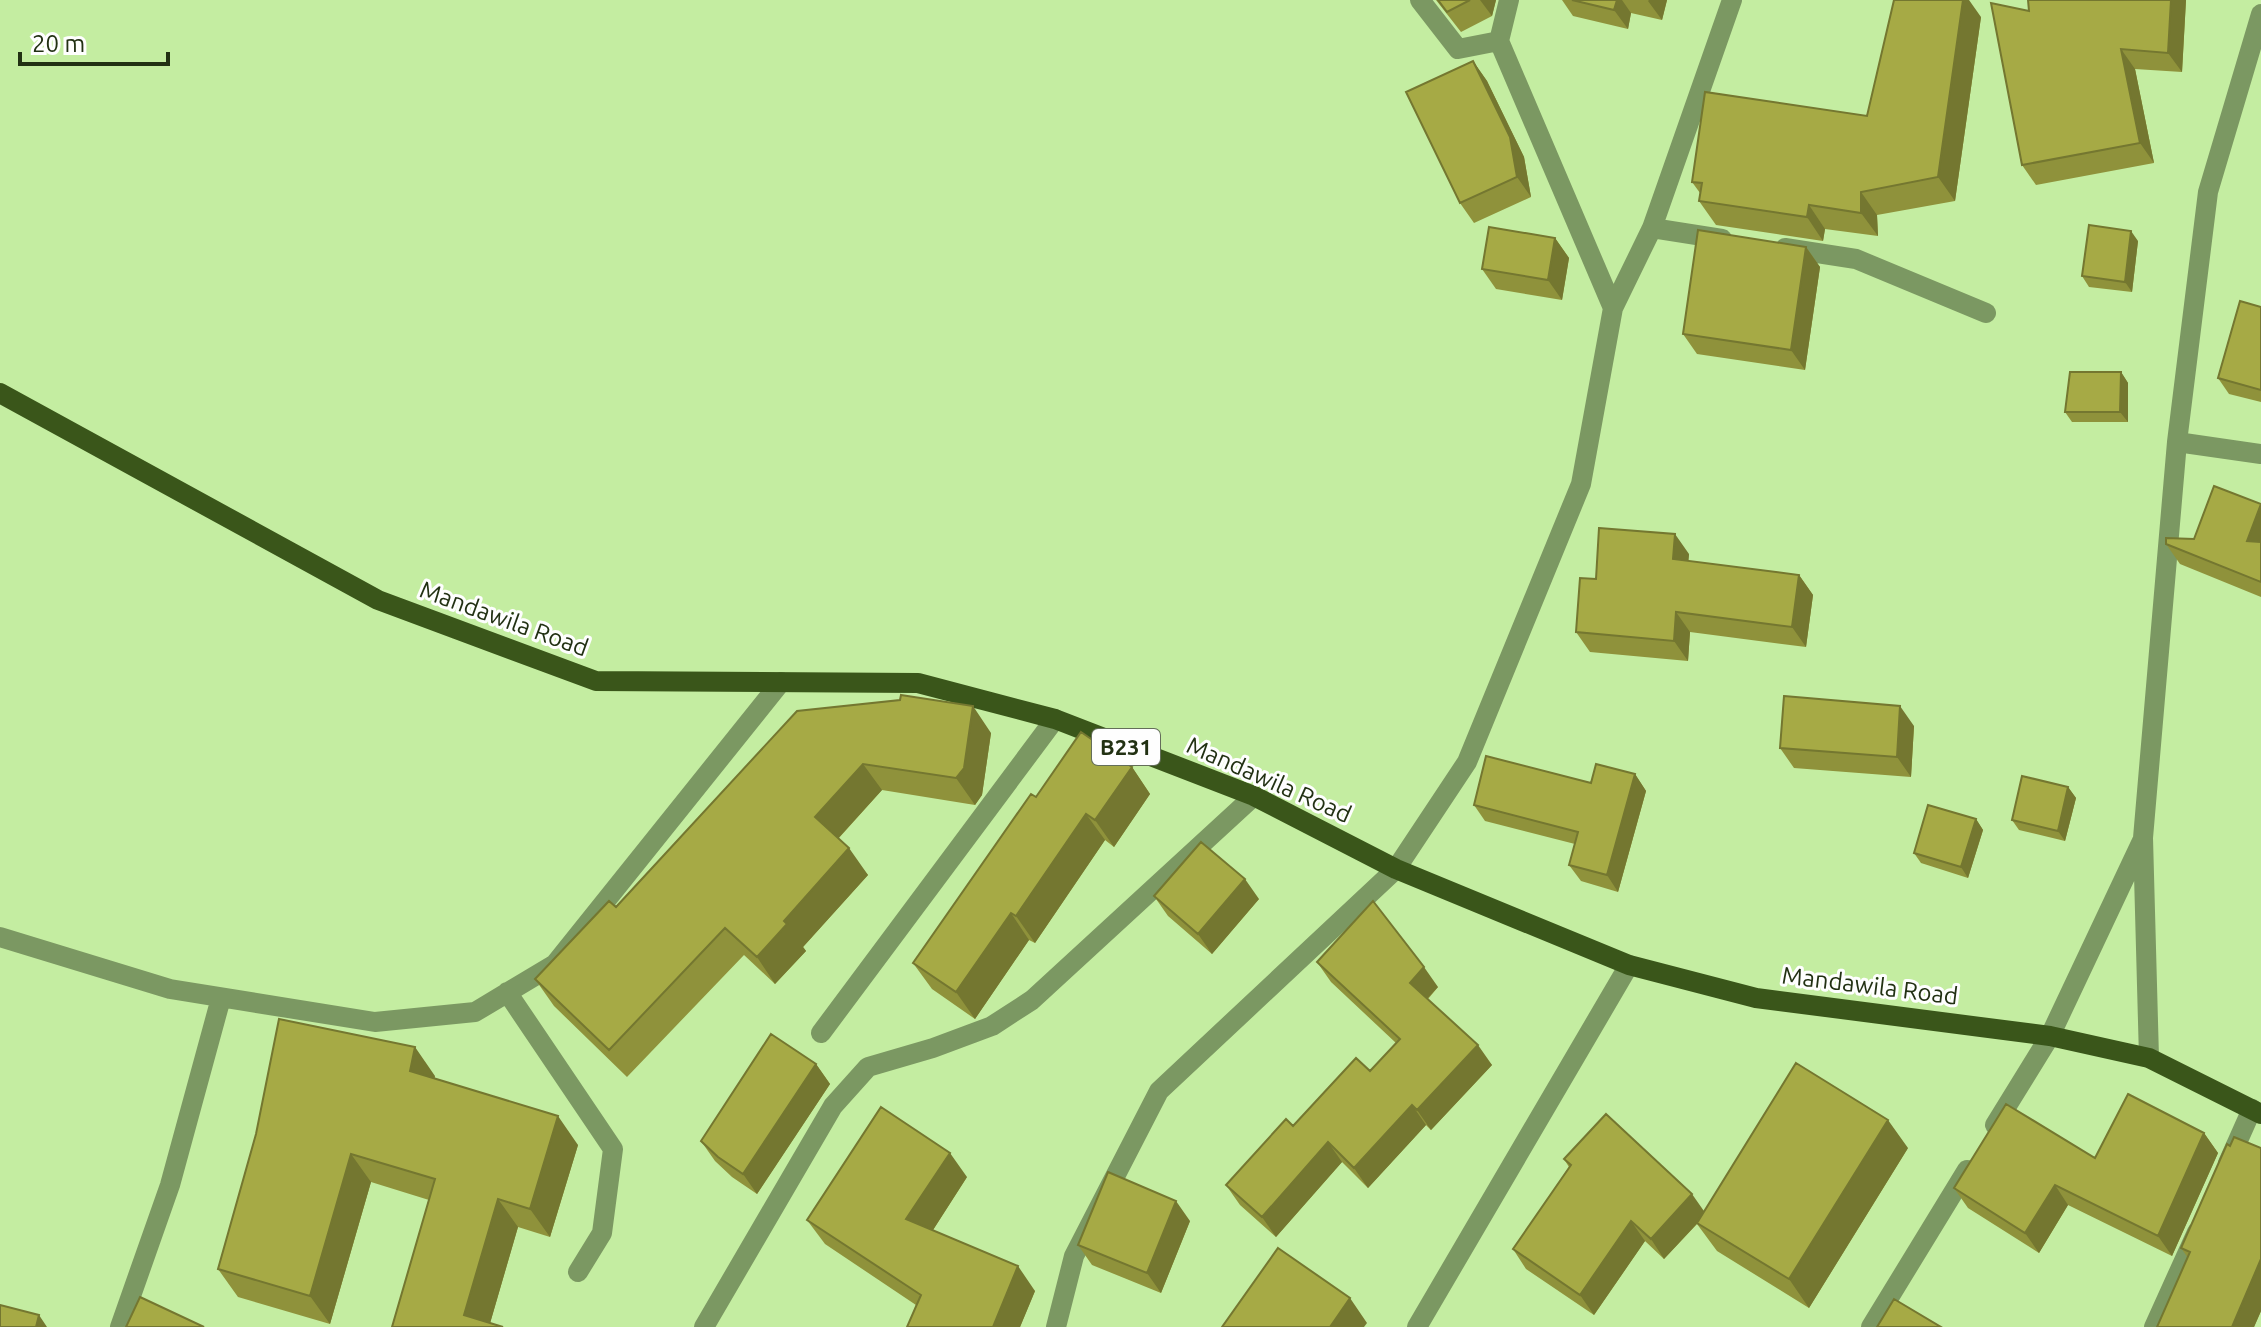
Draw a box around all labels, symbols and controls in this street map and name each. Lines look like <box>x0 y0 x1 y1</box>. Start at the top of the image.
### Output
scale bar <box>20 16 168 66</box>
text: 20 m <box>32 30 85 57</box>
street label: Mandawila Road <box>416 576 592 662</box>
road number: B231 <box>1092 729 1160 765</box>
street label: Mandawila Road <box>1183 731 1356 828</box>
street label: Mandawila Road <box>1780 961 1960 1010</box>

